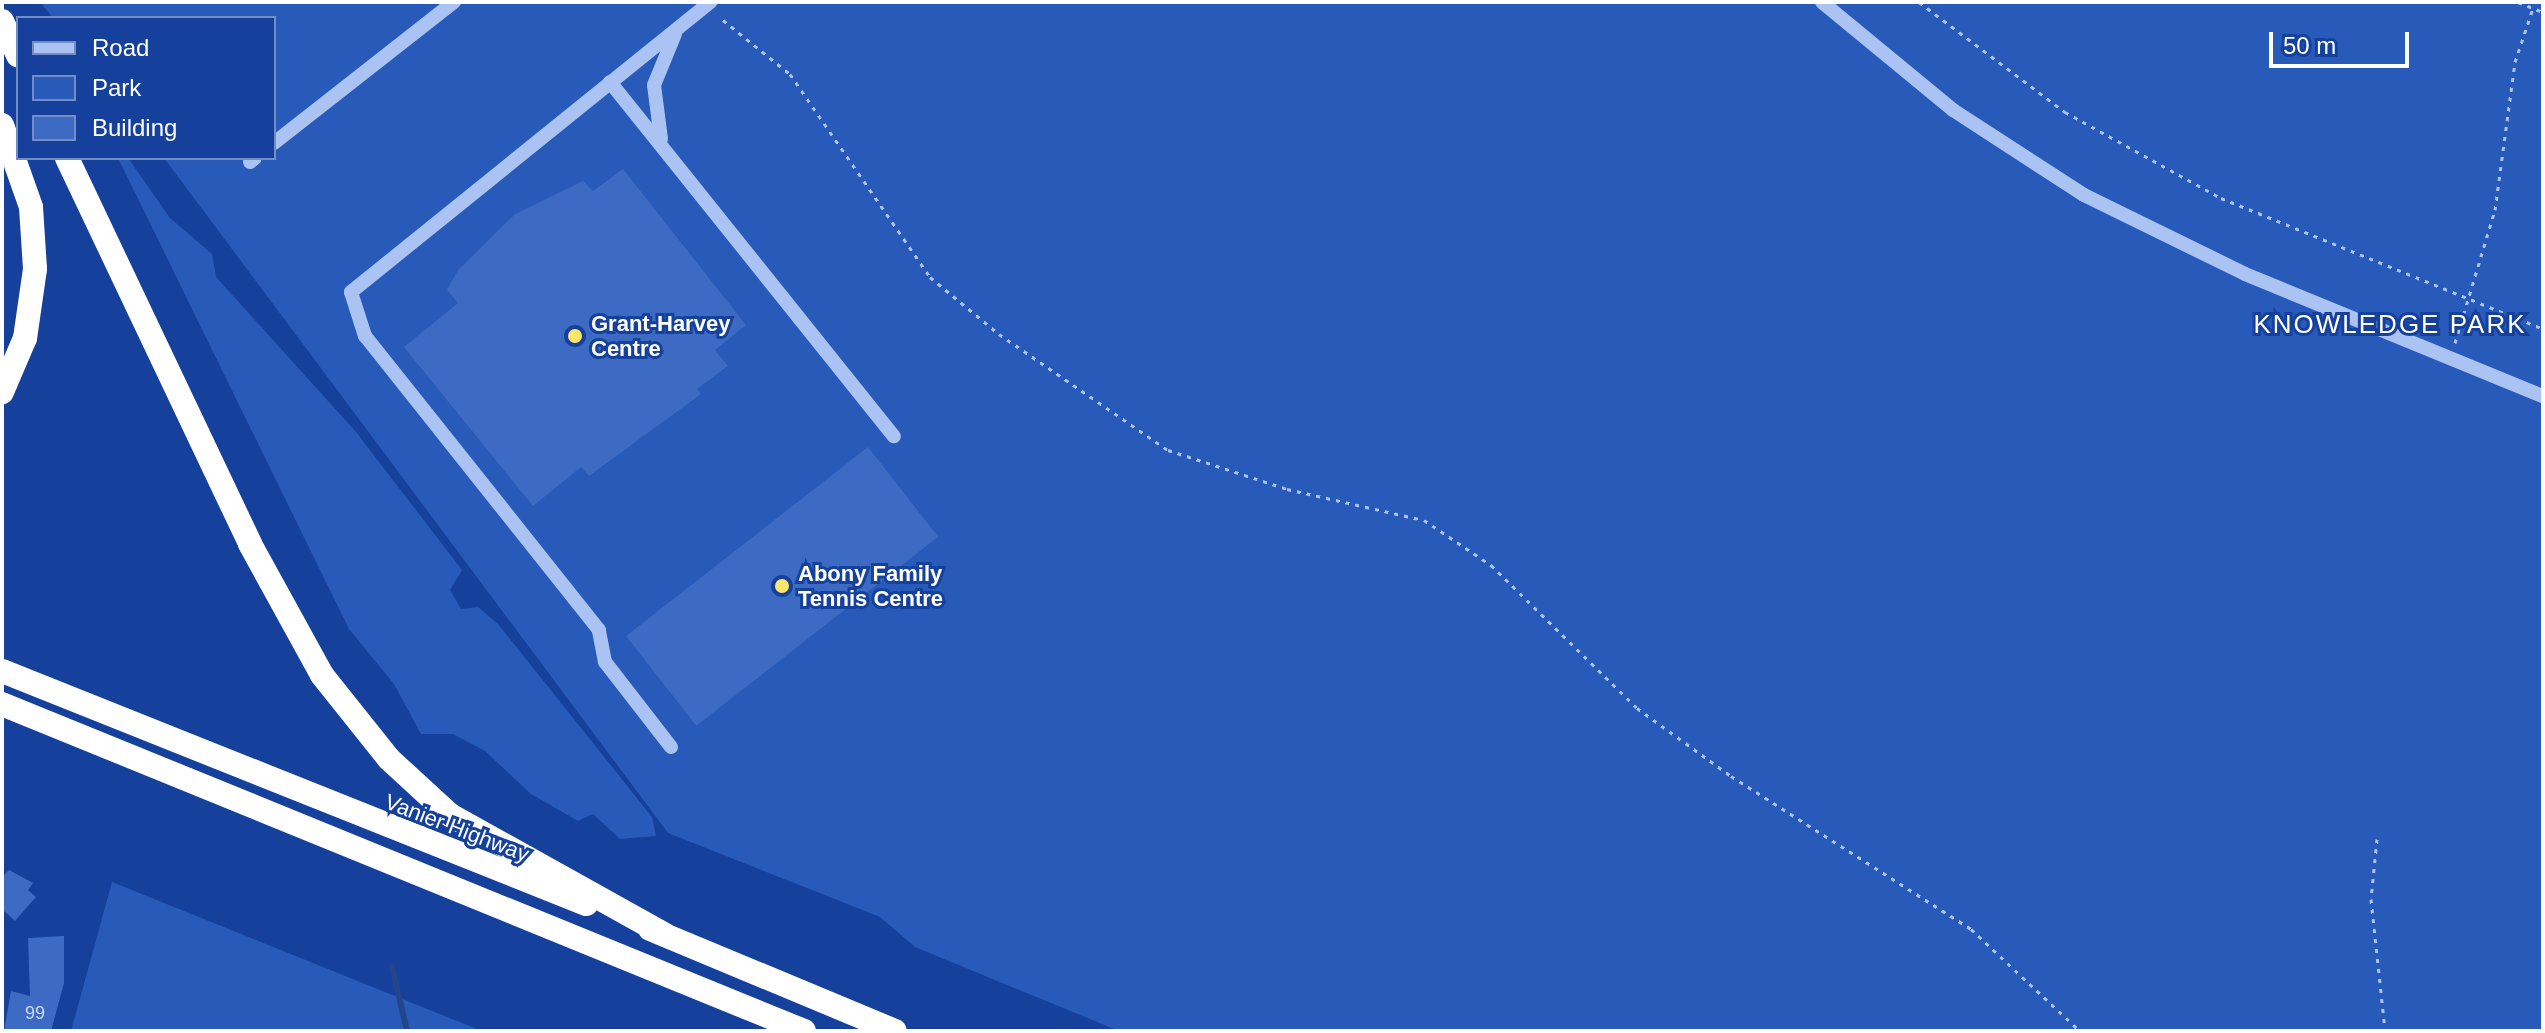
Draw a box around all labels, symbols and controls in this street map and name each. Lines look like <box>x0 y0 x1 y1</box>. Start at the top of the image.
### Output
legend <box>16 16 276 160</box>
scale bar <box>2273 16 2413 66</box>
text: 50 m <box>2283 32 2336 59</box>
text: Road <box>92 34 149 61</box>
text: Park <box>92 74 141 101</box>
text: Building <box>92 114 177 141</box>
district label: KNOWLEDGE PARK <box>2253 309 2527 341</box>
place label: Grant-Harvey Centre <box>591 310 730 362</box>
marker: Grant-Harvey Centre <box>566 327 584 345</box>
place label: Abony Family Tennis Centre <box>798 560 943 612</box>
marker: Abony Family Tennis Centre <box>773 577 791 595</box>
street label: Vanier Highway <box>381 788 533 868</box>
house number: 99 <box>25 1002 45 1024</box>

